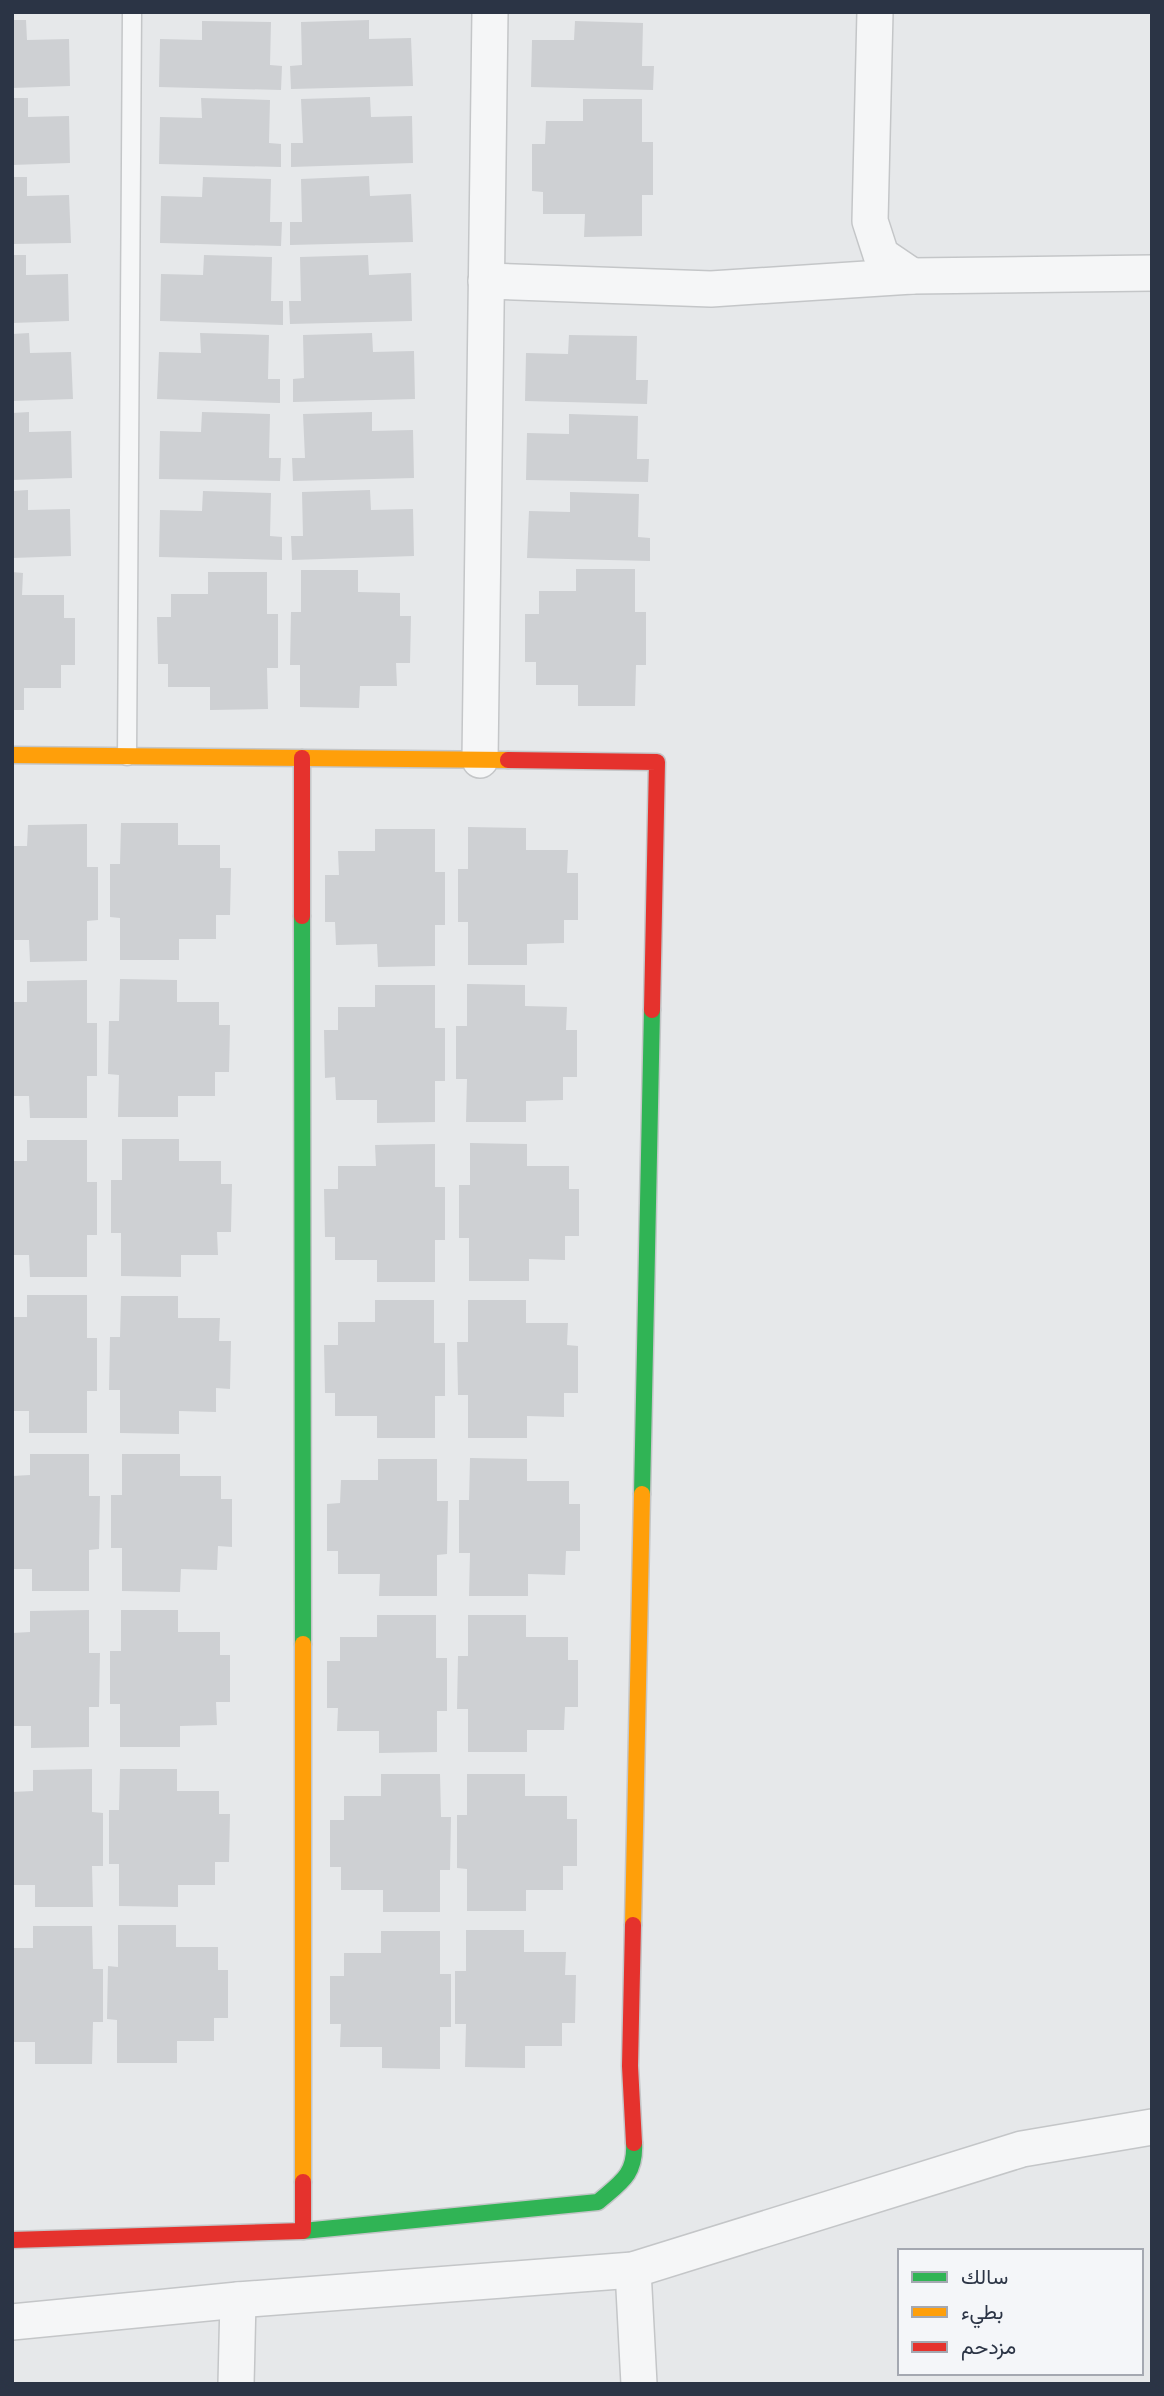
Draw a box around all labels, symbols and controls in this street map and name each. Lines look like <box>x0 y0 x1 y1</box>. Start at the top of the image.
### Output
legend <box>898 2249 1143 2375</box>
text: سالك <box>961 2260 1008 2292</box>
text: بطيء <box>961 2295 1004 2329</box>
text: مزدحم <box>961 2330 1016 2362</box>

